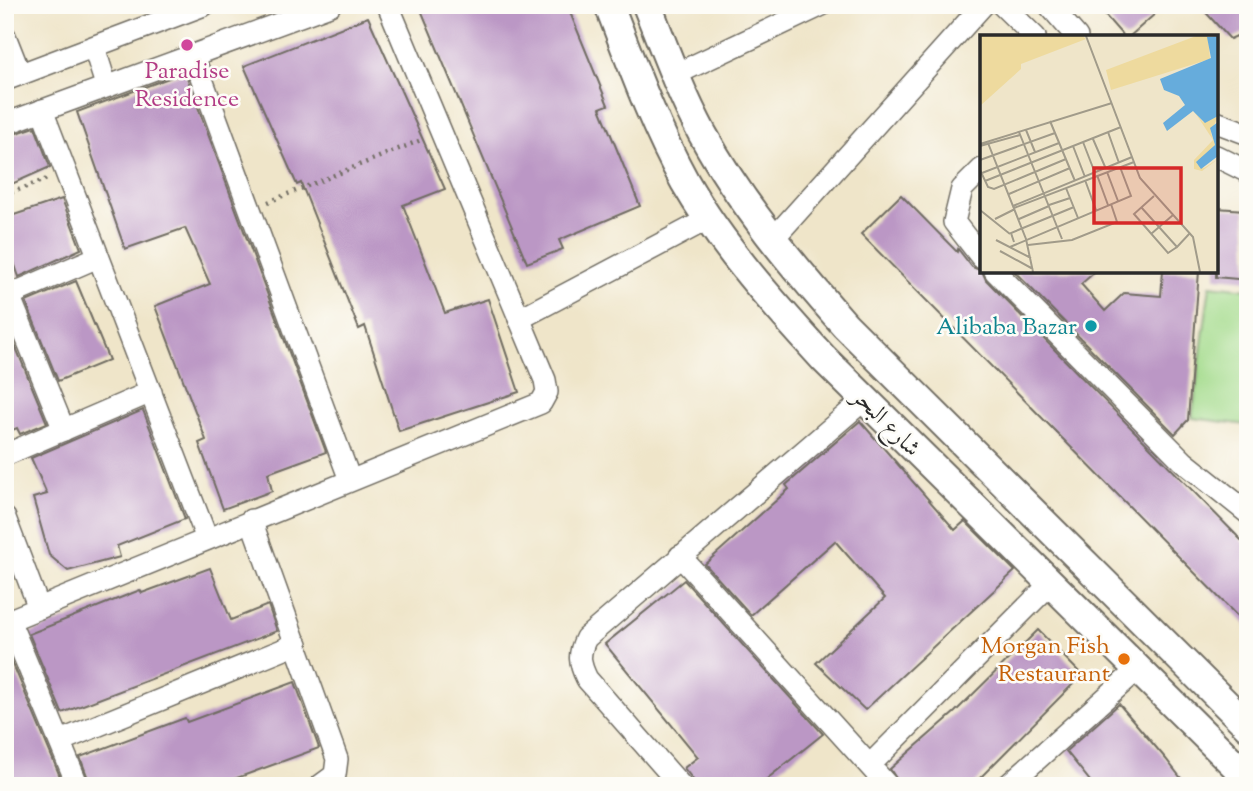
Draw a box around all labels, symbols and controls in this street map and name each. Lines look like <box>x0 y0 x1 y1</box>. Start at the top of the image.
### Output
inset map <box>980 35 1218 273</box>
marker: Paradise Residence <box>179 37 195 53</box>
place label: Paradise Residence <box>135 55 239 117</box>
place label: Alibaba Bazar <box>936 311 1077 345</box>
marker: Alibaba Bazar <box>1083 318 1099 334</box>
street label: شارع البحر <box>841 379 928 466</box>
place label: Morgan Fish Restaurant <box>981 630 1110 692</box>
marker: Morgan Fish Restaurant <box>1116 651 1132 667</box>

